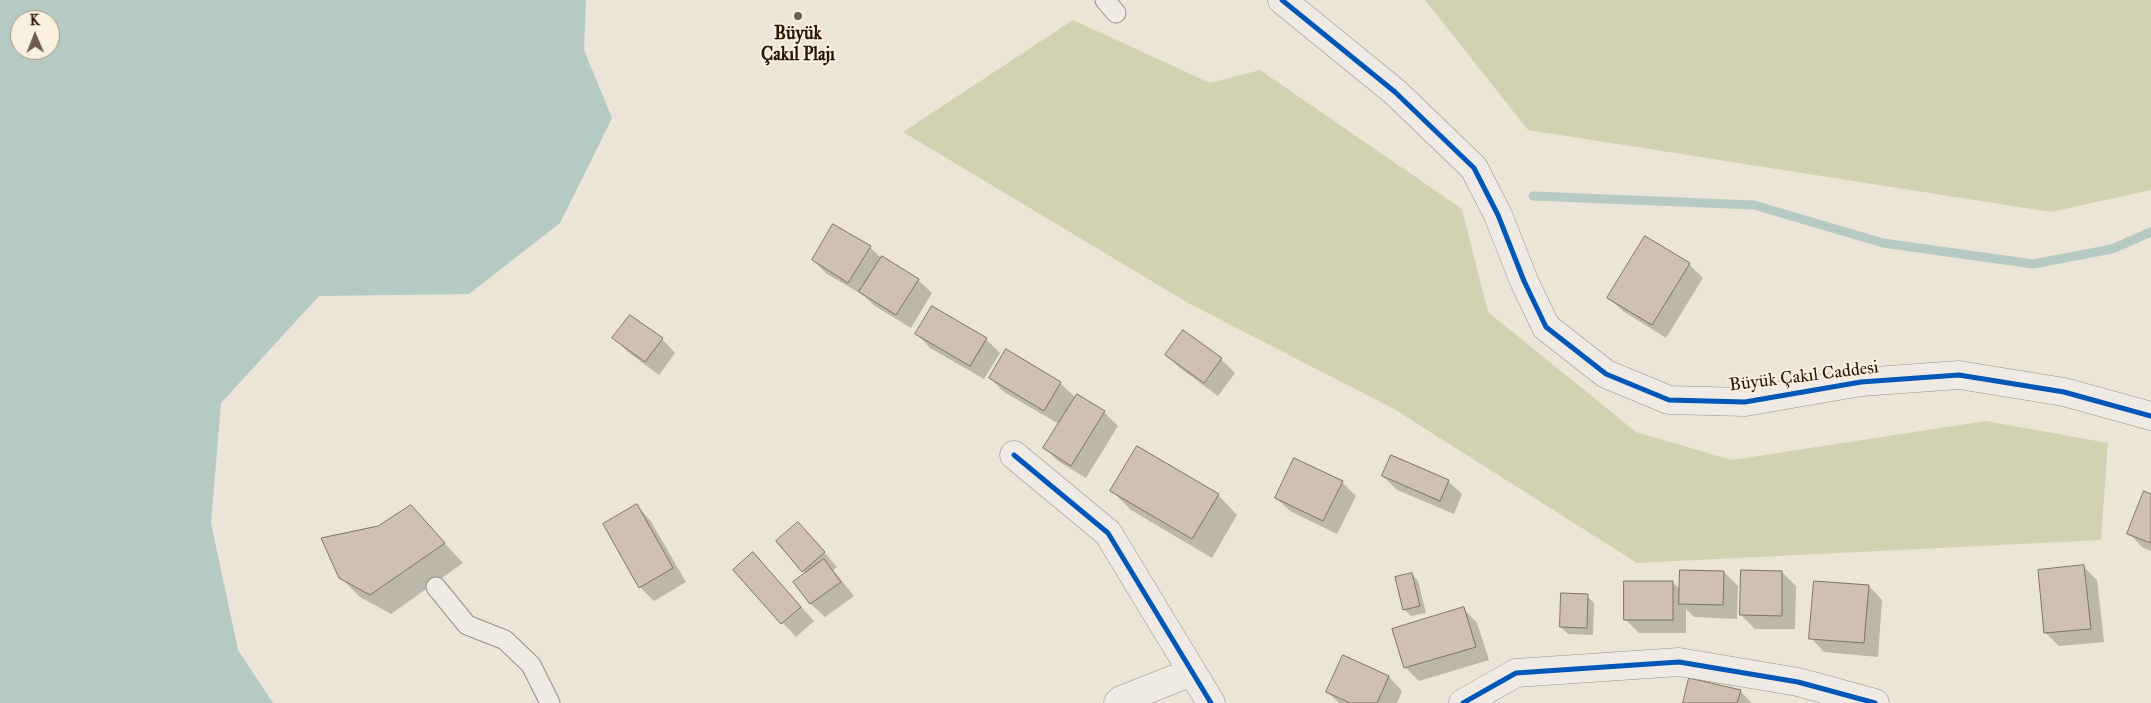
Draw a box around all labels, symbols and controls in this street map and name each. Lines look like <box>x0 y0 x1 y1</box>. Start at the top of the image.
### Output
north arrow <box>10 10 60 60</box>
marker: Büyük Çakıl Plajı <box>792 10 804 22</box>
text: K <box>30 12 40 29</box>
place label: Büyük Çakıl Plajı <box>761 24 835 66</box>
street label: Büyük Çakıl Caddesi <box>1728 357 1880 397</box>

